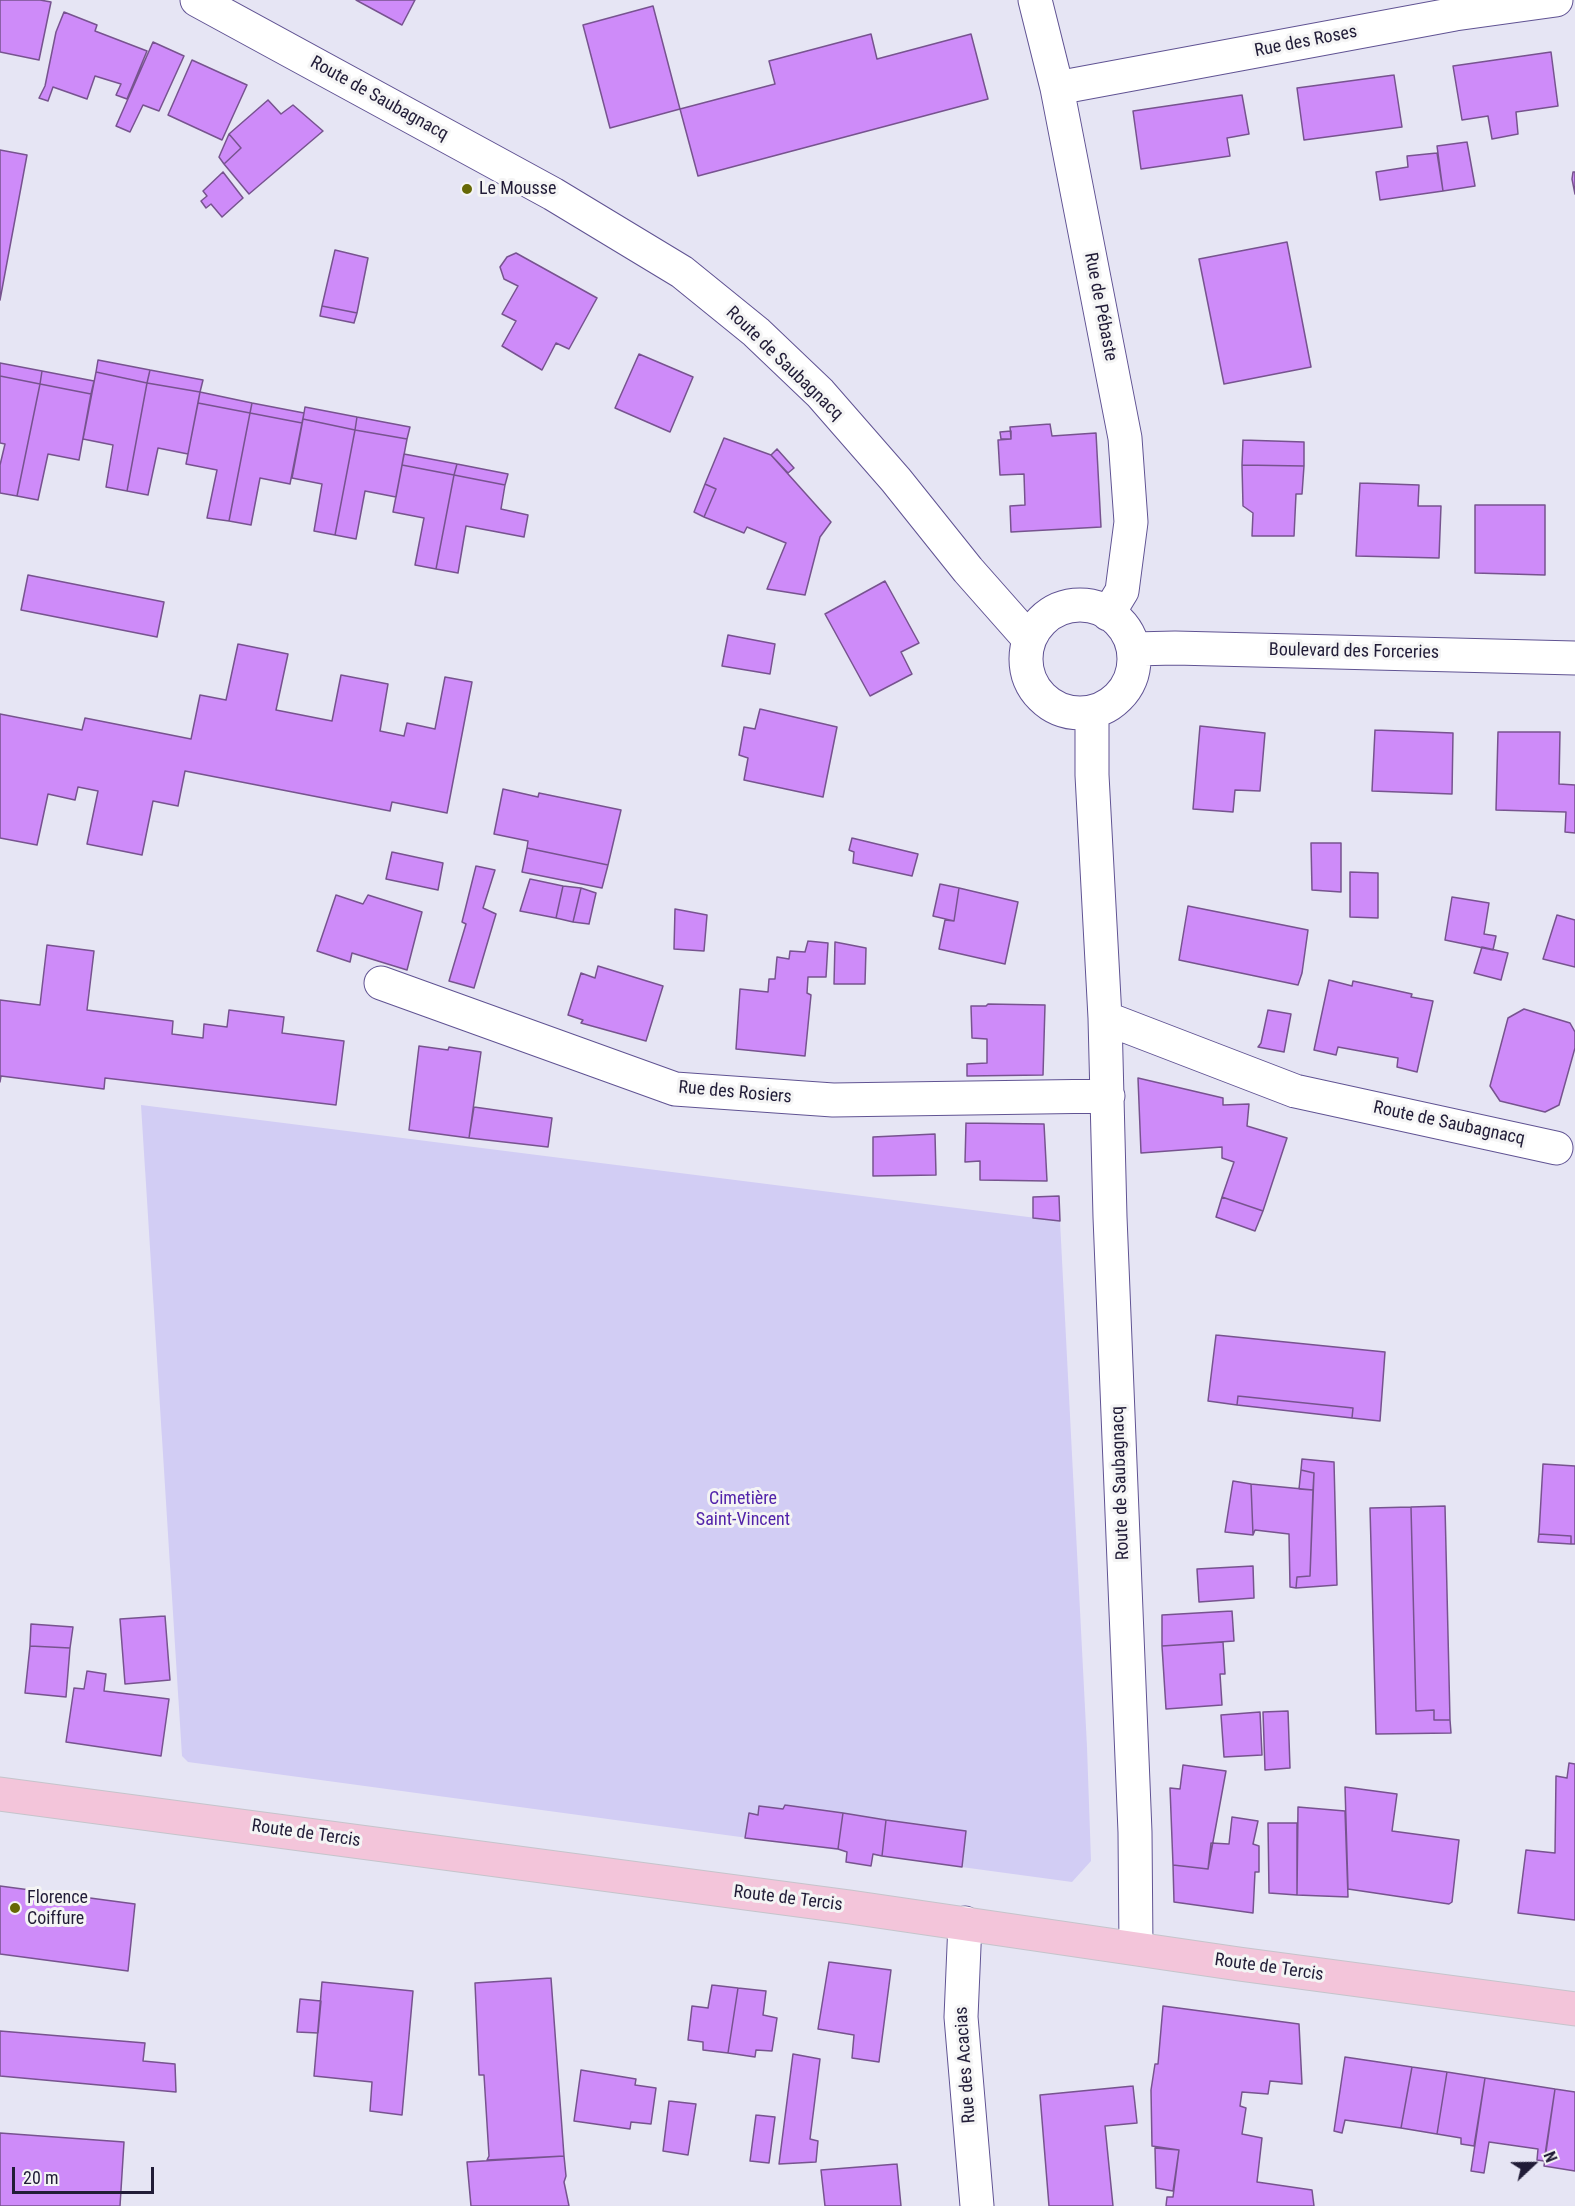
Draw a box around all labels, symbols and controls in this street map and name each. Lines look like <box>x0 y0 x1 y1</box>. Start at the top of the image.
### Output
street label: Rue des Roses <box>1253 21 1359 63</box>
street label: Route de Saubagnacq <box>306 52 452 146</box>
place label: Le Mousse <box>479 178 556 200</box>
marker: Le Mousse <box>460 182 474 196</box>
street label: Rue de Pébaste <box>1079 251 1121 363</box>
street label: Route de Saubagnacq <box>721 303 847 425</box>
street label: Boulevard des Forceries <box>1269 640 1439 664</box>
street label: Rue des Rosiers <box>677 1077 793 1109</box>
street label: Route de Saubagnacq <box>1371 1097 1527 1151</box>
street label: Route de Saubagnacq <box>1108 1405 1134 1561</box>
park label: Cimetière Saint-Vincent <box>696 1488 790 1530</box>
street label: Route de Tercis <box>250 1816 362 1852</box>
street label: Route de Tercis <box>732 1882 844 1916</box>
place label: Florence Coiffure <box>27 1887 88 1930</box>
marker: Florence Coiffure <box>8 1901 22 1915</box>
street label: Route de Tercis <box>1213 1950 1325 1986</box>
street label: Rue des Acacias <box>951 2006 981 2124</box>
north arrow <box>1503 2134 1563 2194</box>
text: N <box>1540 2149 1561 2165</box>
scale bar <box>15 2155 158 2193</box>
text: 20 m <box>23 2167 58 2188</box>

